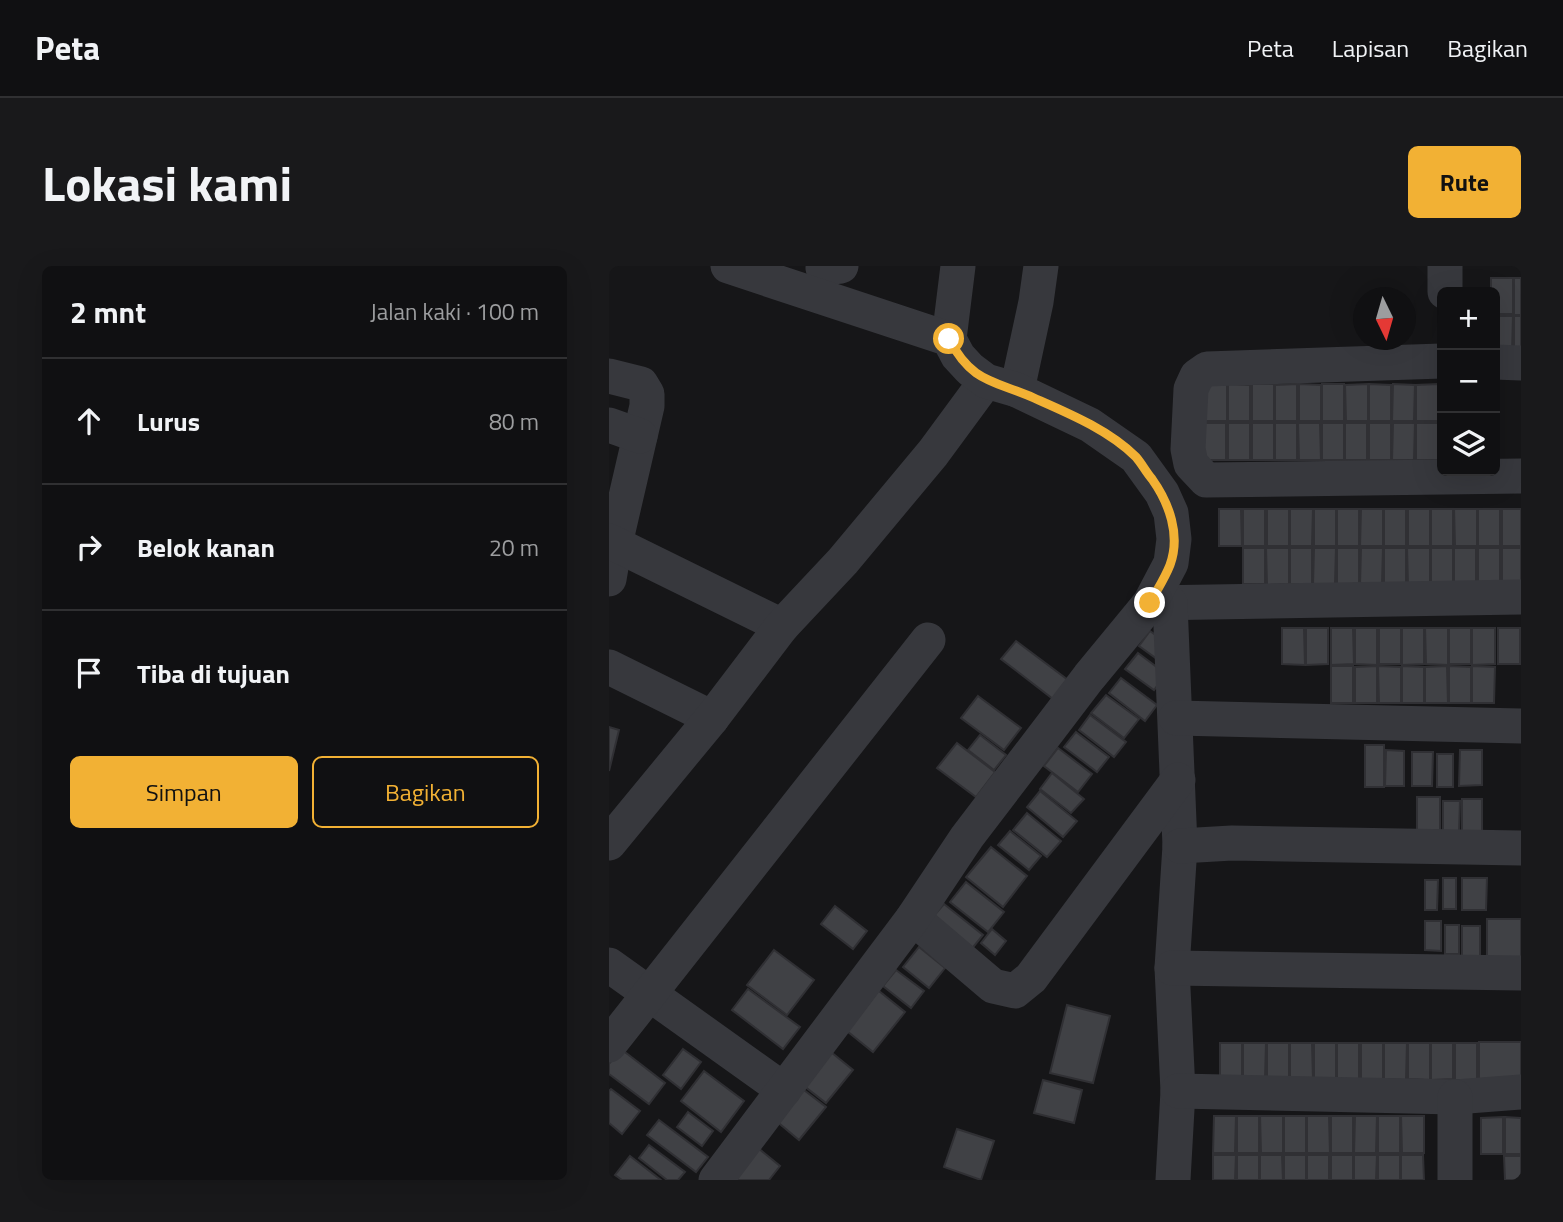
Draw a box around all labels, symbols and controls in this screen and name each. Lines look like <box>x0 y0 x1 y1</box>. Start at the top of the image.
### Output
text: Peta <box>35 23 100 73</box>
text: Peta <box>1247 30 1294 66</box>
text: Lapisan <box>1332 30 1409 66</box>
text: Bagikan <box>1447 30 1528 66</box>
text: Lokasi kami <box>42 145 292 220</box>
button: Rute <box>1408 146 1521 218</box>
north arrow <box>1353 287 1416 350</box>
map controls <box>1437 287 1500 476</box>
button: + <box>1437 287 1500 350</box>
text: 2 mnt <box>70 289 146 335</box>
text: Jalan kaki · 100 m <box>370 294 539 329</box>
route start <box>933 323 964 354</box>
button: − <box>1437 350 1500 413</box>
icon: ahead <box>70 402 108 440</box>
text: Lurus <box>137 402 200 441</box>
text: 80 m <box>489 404 539 439</box>
button: layers <box>1437 413 1500 476</box>
icon: right <box>70 528 108 566</box>
text: Belok kanan <box>137 528 275 567</box>
text: 20 m <box>489 530 539 565</box>
route end <box>1134 587 1165 618</box>
icon: arrive <box>70 654 108 692</box>
text: Tiba di tujuan <box>137 654 290 693</box>
button: Simpan <box>70 756 298 828</box>
button: Bagikan <box>312 756 539 828</box>

